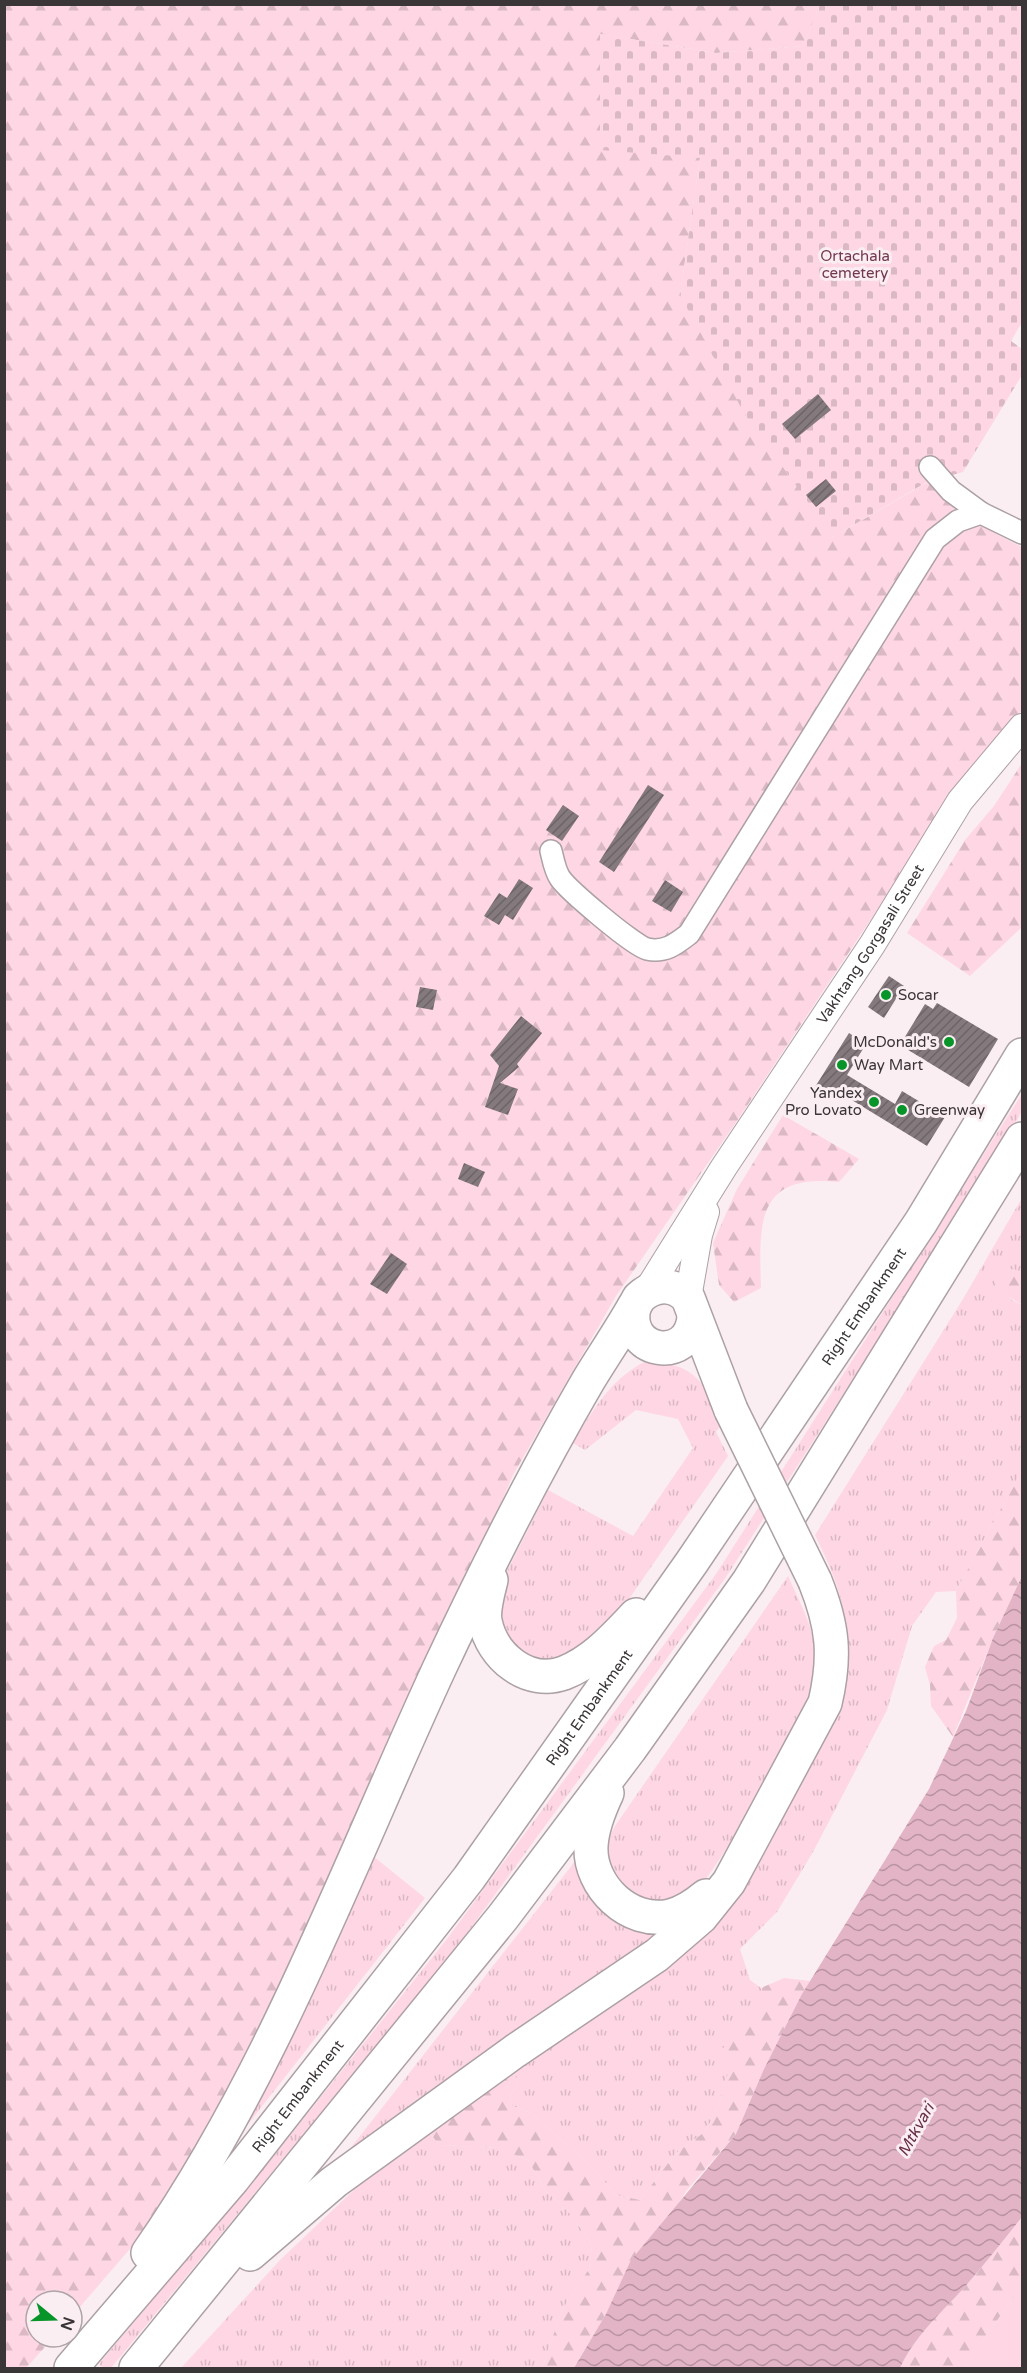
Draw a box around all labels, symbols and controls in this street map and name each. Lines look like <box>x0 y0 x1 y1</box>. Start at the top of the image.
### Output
park label: Ortachala cemetery <box>820 247 890 282</box>
street label: Vakhtang Gorgasali Street <box>813 861 928 1027</box>
place label: Socar <box>898 986 939 1004</box>
marker: Socar <box>879 988 893 1002</box>
place label: McDonald's <box>853 1033 937 1051</box>
marker: McDonald's <box>942 1035 956 1049</box>
place label: Way Mart <box>854 1056 923 1074</box>
marker: Way Mart <box>835 1058 849 1072</box>
place label: Yandex Pro Lovato <box>785 1084 862 1119</box>
marker: Yandex Pro Lovato <box>867 1095 881 1109</box>
place label: Greenway <box>914 1101 985 1119</box>
marker: Greenway <box>895 1103 909 1117</box>
street label: Right Embankment <box>818 1244 910 1369</box>
street label: Right Embankment <box>542 1646 637 1769</box>
street label: Right Embankment <box>248 2036 348 2156</box>
water label: Mtkvari <box>893 2098 940 2160</box>
north arrow <box>24 2289 84 2349</box>
text: N <box>56 2314 79 2333</box>

